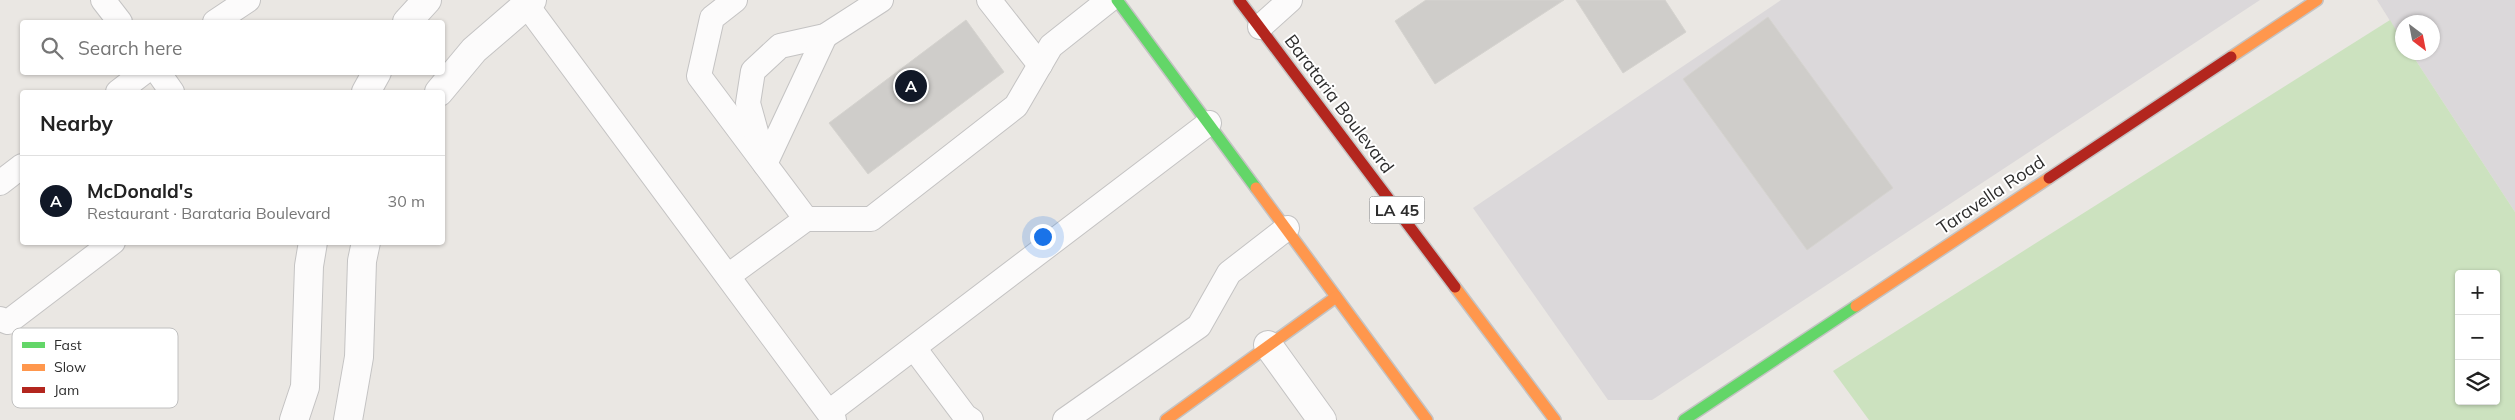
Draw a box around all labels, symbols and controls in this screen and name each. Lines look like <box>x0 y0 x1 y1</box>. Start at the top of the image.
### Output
north arrow <box>2395 15 2440 60</box>
search box <box>20 20 445 75</box>
street label: Barataria Boulevard <box>1280 30 1399 178</box>
icon: search <box>38 34 66 62</box>
text: Search here <box>78 36 182 60</box>
pin: A <box>895 67 927 105</box>
text: Nearby <box>40 110 113 136</box>
street label: Taravella Road <box>1933 150 2049 239</box>
text: McDonald's <box>87 179 193 203</box>
text: A <box>50 191 62 211</box>
text: 30 m <box>388 191 425 211</box>
road number: LA 45 <box>1370 196 1424 224</box>
text: Restaurant · Barataria Boulevard <box>87 203 331 223</box>
your location <box>1030 224 1056 250</box>
map controls <box>2455 270 2500 405</box>
button: + <box>2455 270 2500 315</box>
button: − <box>2455 315 2500 360</box>
legend <box>12 328 178 408</box>
text: Fast <box>54 336 82 354</box>
text: Slow <box>54 358 86 376</box>
button: layers <box>2455 360 2500 405</box>
text: Jam <box>54 381 79 399</box>

